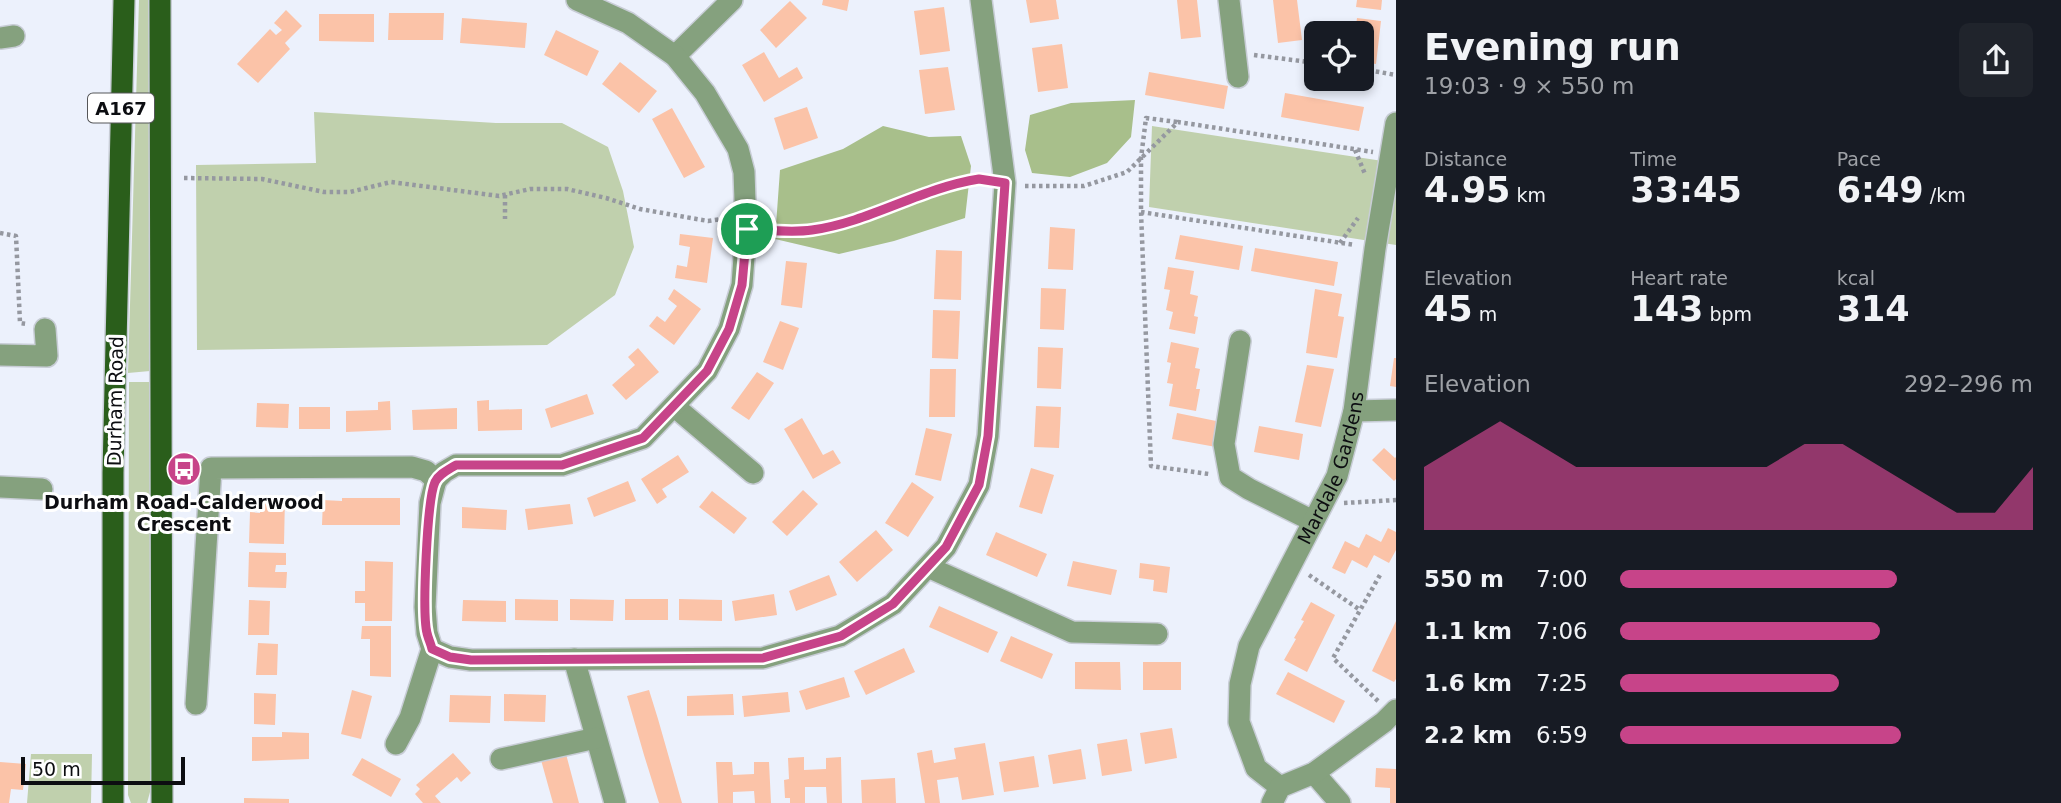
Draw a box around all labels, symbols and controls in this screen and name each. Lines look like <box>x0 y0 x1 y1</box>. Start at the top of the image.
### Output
map controls <box>1304 21 1374 91</box>
button: locate <box>1304 21 1374 91</box>
button: share <box>1959 23 2033 97</box>
text: Evening run <box>1424 25 1681 69</box>
text: 19:03 · 9 × 550 m <box>1424 73 1634 99</box>
road number: A167 <box>88 94 154 122</box>
text: Distance <box>1424 148 1507 170</box>
text: Time <box>1630 148 1677 170</box>
text: Pace <box>1837 148 1881 170</box>
text: 4.95 <box>1424 170 1510 210</box>
text: 33:45 <box>1630 170 1742 210</box>
text: 6:49 <box>1837 170 1924 210</box>
text: km <box>1510 184 1546 206</box>
text: /km <box>1924 184 1966 206</box>
pin <box>717 199 777 259</box>
icon: arrive <box>728 210 766 248</box>
text: Elevation <box>1424 267 1512 289</box>
text: Heart rate <box>1630 267 1728 289</box>
text: kcal <box>1837 267 1875 289</box>
text: 45 <box>1424 289 1473 329</box>
text: 143 <box>1630 289 1703 329</box>
text: 314 <box>1837 289 1910 329</box>
text: m <box>1473 303 1497 325</box>
text: bpm <box>1703 303 1752 325</box>
street label: Durham Road <box>103 336 127 466</box>
text: Elevation <box>1424 371 1531 397</box>
text: 292–296 m <box>1904 371 2033 397</box>
street label: Mardale Gardens <box>1293 390 1367 548</box>
bus stop icon: Durham Road-Calderwood Crescent <box>165 450 203 488</box>
place label: Durham Road-Calderwood Crescent <box>44 491 324 535</box>
text: 550 m <box>1424 566 1504 592</box>
text: 7:00 <box>1536 566 1588 592</box>
text: 1.1 km <box>1424 618 1512 644</box>
text: 7:06 <box>1536 618 1588 644</box>
text: 1.6 km <box>1424 670 1512 696</box>
text: 7:25 <box>1536 670 1588 696</box>
text: 2.2 km <box>1424 722 1512 748</box>
text: 6:59 <box>1536 722 1588 748</box>
scale bar <box>21 754 186 786</box>
text: 50 m <box>32 758 81 780</box>

